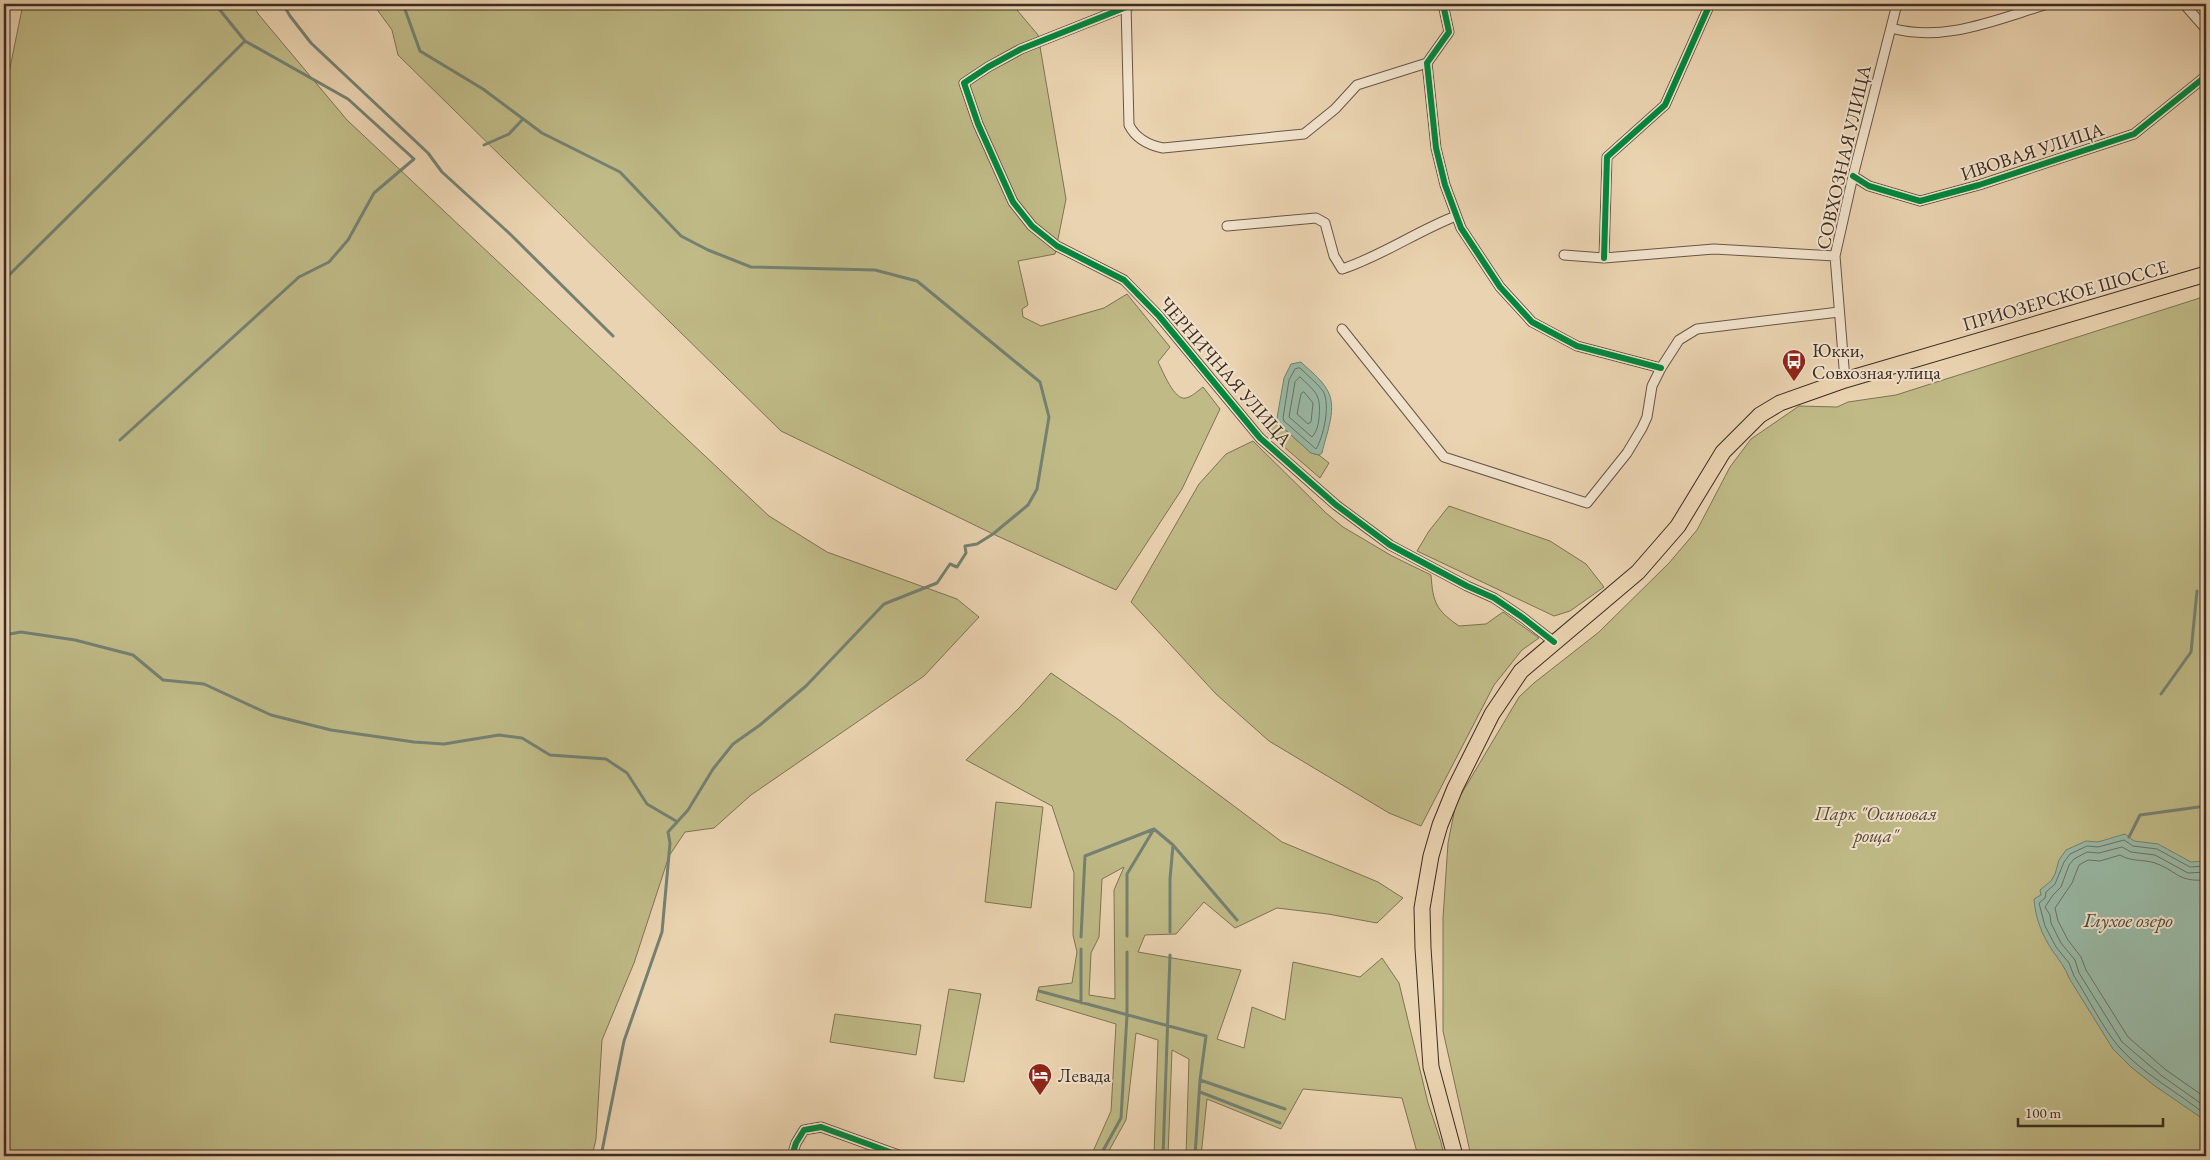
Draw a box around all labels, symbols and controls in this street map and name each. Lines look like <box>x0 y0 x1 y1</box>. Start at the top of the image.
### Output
street label: СОВХОЗНАЯ УЛИЦА <box>1810 62 1877 252</box>
street label: ИВОВАЯ УЛИЦА <box>1957 116 2108 186</box>
street label: ПРИОЗЕРСКОЕ ШОССЕ <box>1959 254 2171 337</box>
street label: ЧЕРНИЧНАЯ УЛИЦА <box>1154 291 1298 452</box>
place label: Юкки, Совхозная улица <box>1812 338 1941 385</box>
bus stop icon: Юкки, Совхозная улица <box>1781 348 1807 382</box>
park label: Парк "Осиновая роща" <box>1813 801 1938 848</box>
water label: Глухое озеро <box>2082 907 2173 933</box>
hotel icon: Левада <box>1027 1062 1053 1096</box>
place label: Левада <box>1058 1063 1111 1088</box>
scale bar <box>2018 1095 2162 1127</box>
text: 100 m <box>2025 1103 2062 1122</box>

